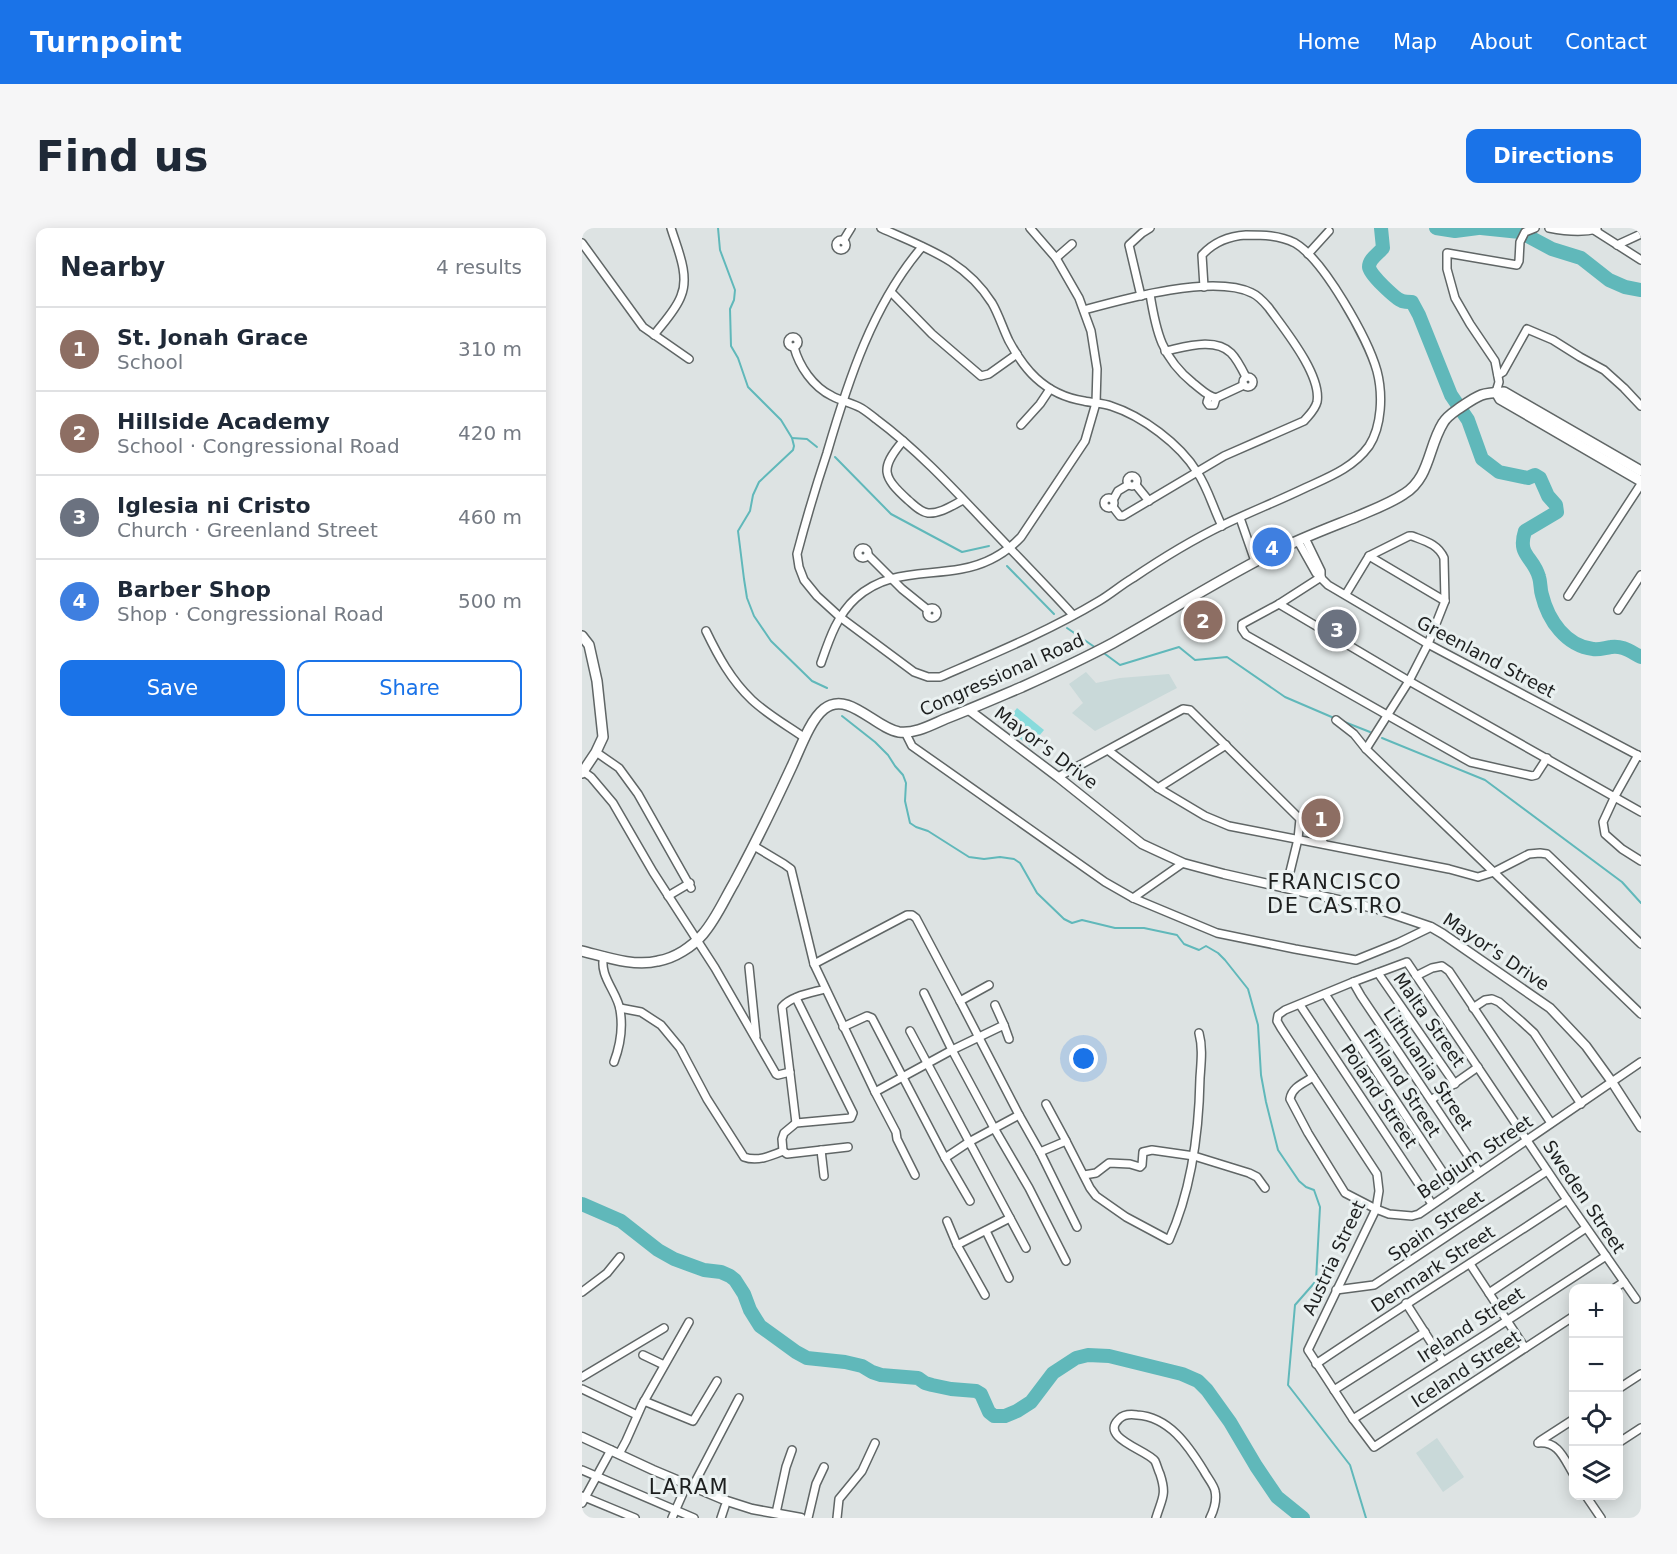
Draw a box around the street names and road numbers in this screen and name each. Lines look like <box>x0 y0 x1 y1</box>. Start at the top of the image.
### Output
street label: Greenland Street <box>1413 611 1559 702</box>
street label: Congressional Road <box>916 629 1087 720</box>
street label: Mayor's Drive <box>991 702 1102 793</box>
street label: Mayor's Drive <box>1439 908 1553 995</box>
street label: Malta Street <box>1389 969 1470 1071</box>
street label: Lithuania Street <box>1380 1003 1477 1134</box>
street label: Finland Street <box>1360 1025 1445 1141</box>
street label: Poland Street <box>1337 1040 1422 1152</box>
street label: Belgium Street <box>1413 1110 1536 1203</box>
street label: Sweden Street <box>1539 1136 1630 1257</box>
street label: Spain Street <box>1384 1186 1487 1265</box>
street label: Austria Street <box>1298 1197 1369 1318</box>
street label: Denmark Street <box>1367 1221 1498 1316</box>
street label: Ireland Street <box>1414 1282 1528 1367</box>
street label: Iceland Street <box>1407 1326 1524 1412</box>

